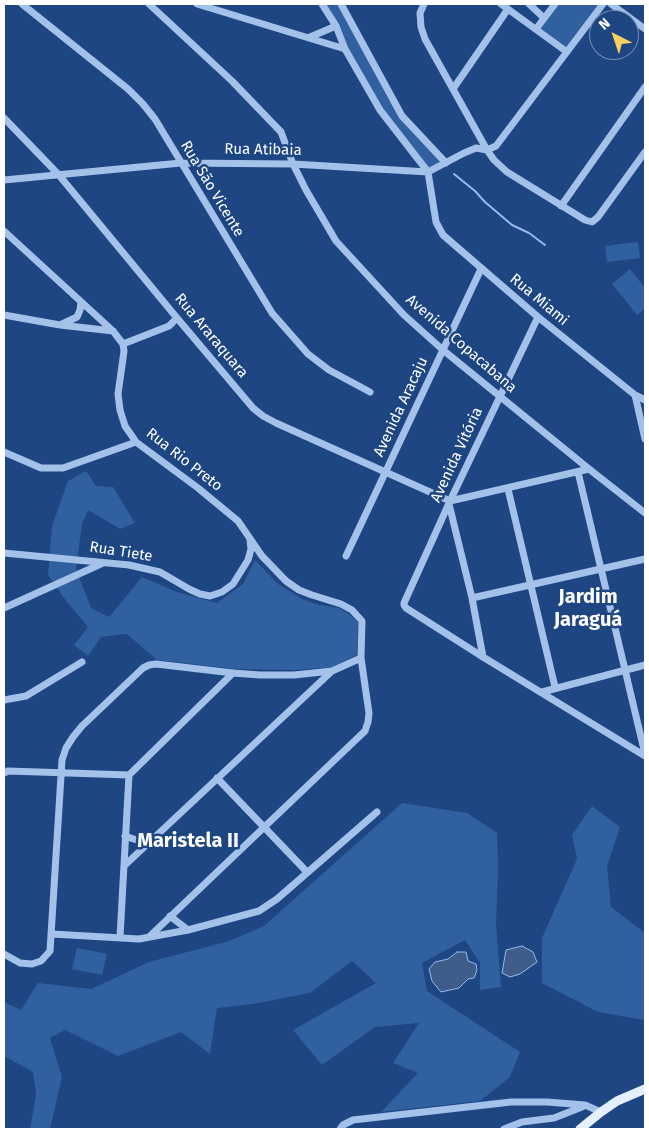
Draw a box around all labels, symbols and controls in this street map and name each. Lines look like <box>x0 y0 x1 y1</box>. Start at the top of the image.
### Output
north arrow <box>589 10 639 60</box>
text: N <box>595 15 614 34</box>
street label: Rua São Vicente <box>176 138 248 240</box>
street label: Rua Atibaia <box>224 140 302 160</box>
street label: Rua Miami <box>506 270 572 330</box>
street label: Rua Araraquara <box>170 290 252 382</box>
street label: Avenida Copacabana <box>402 291 520 397</box>
street label: Avenida Aracaju <box>370 354 432 460</box>
street label: Avenida Vitória <box>427 405 487 505</box>
street label: Rua Rio Preto <box>142 425 226 495</box>
street label: Rua Tiete <box>88 538 154 566</box>
district label: Jardim Jaraguá <box>554 585 622 632</box>
district label: Maristela II <box>137 829 239 853</box>

